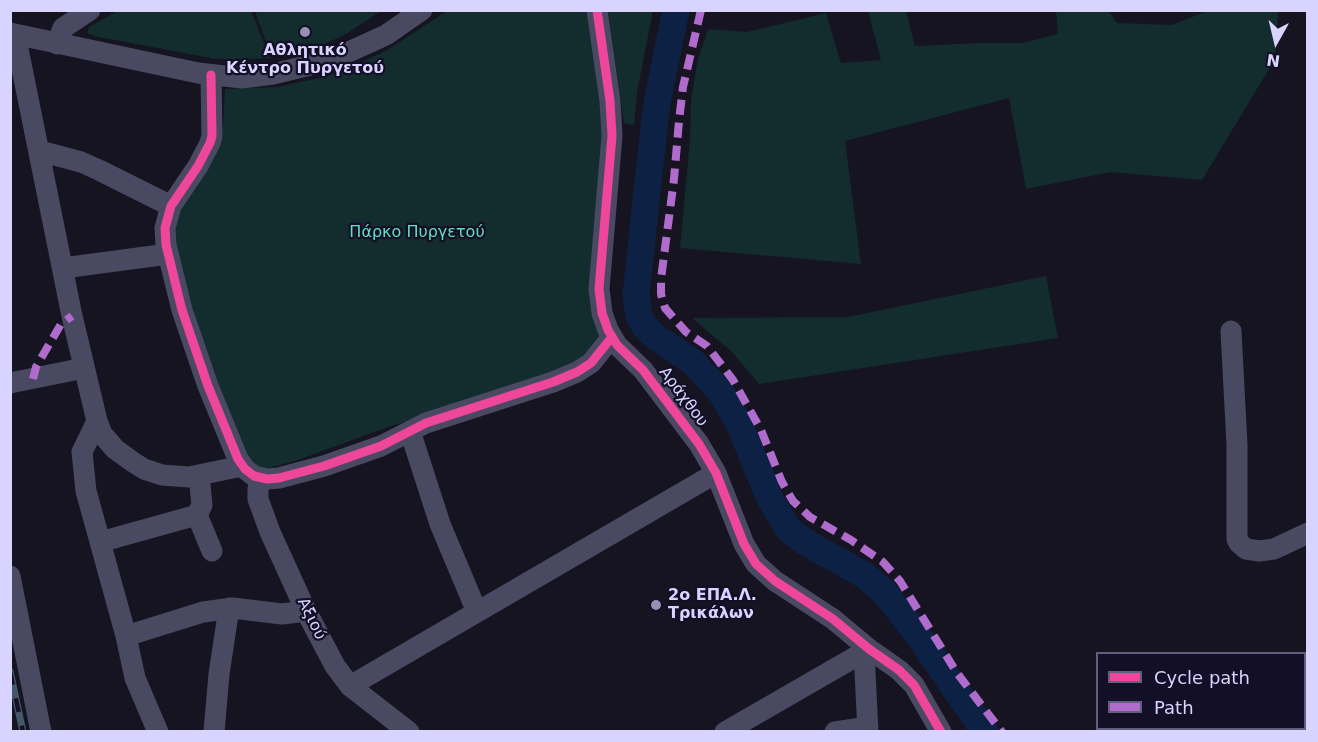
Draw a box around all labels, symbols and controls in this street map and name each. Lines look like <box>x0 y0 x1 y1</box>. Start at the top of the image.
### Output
north arrow <box>1246 12 1306 72</box>
marker: Αθλητικό Κέντρο Πυργετού <box>298 25 312 39</box>
place label: Αθλητικό Κέντρο Πυργετού <box>226 41 384 79</box>
text: N <box>1265 50 1281 71</box>
park label: Πάρκο Πυργετού <box>349 223 485 243</box>
street label: Αράχθου <box>654 363 712 431</box>
place label: 2ο ΕΠΑ.Λ. Τρικάλων <box>668 586 757 624</box>
street label: Αξιού <box>293 595 329 643</box>
marker: 2ο ΕΠΑ.Λ. Τρικάλων <box>649 598 663 612</box>
legend <box>1096 652 1306 730</box>
text: Cycle path <box>1154 667 1250 688</box>
text: Path <box>1154 697 1194 718</box>

